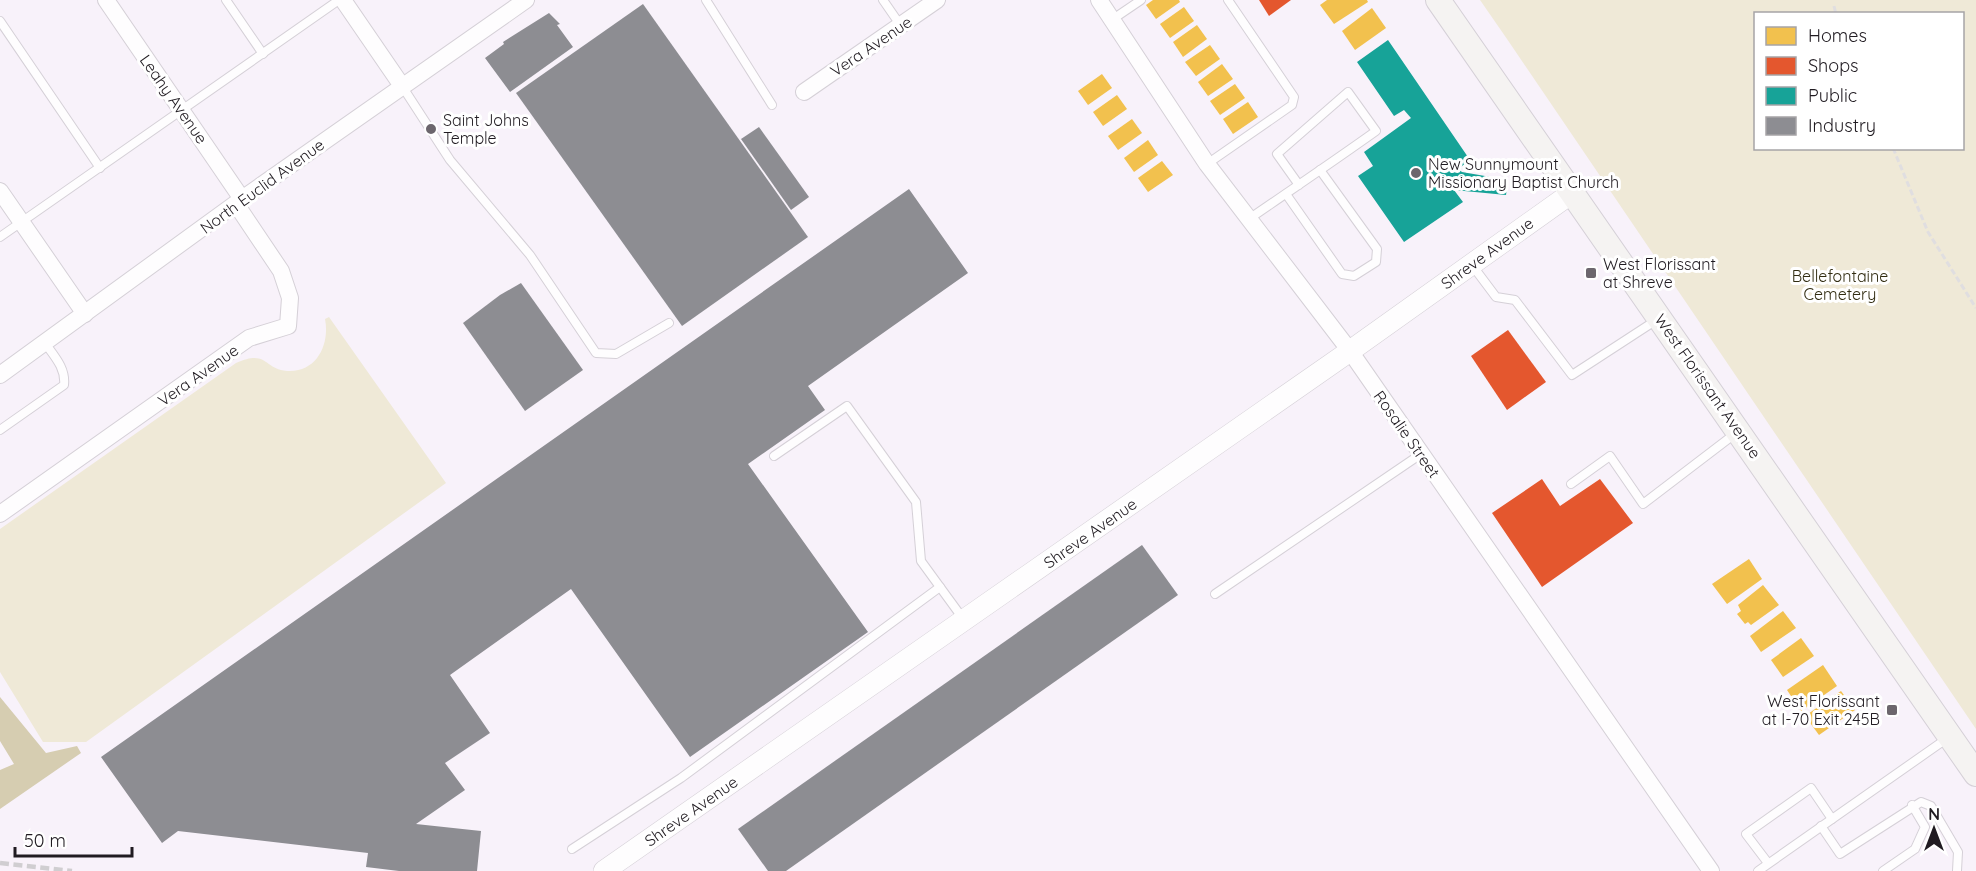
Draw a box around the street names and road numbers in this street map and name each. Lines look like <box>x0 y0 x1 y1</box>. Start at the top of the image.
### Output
street label: Vera Avenue <box>826 11 916 81</box>
street label: Leahy Avenue <box>136 50 212 148</box>
street label: North Euclid Avenue <box>196 134 328 238</box>
street label: Shreve Avenue <box>1437 213 1537 293</box>
street label: West Florissant Avenue <box>1650 310 1766 462</box>
street label: Vera Avenue <box>154 340 242 410</box>
street label: Rosalie Street <box>1370 387 1444 481</box>
street label: Shreve Avenue <box>1039 493 1141 573</box>
street label: Shreve Avenue <box>640 771 742 851</box>

